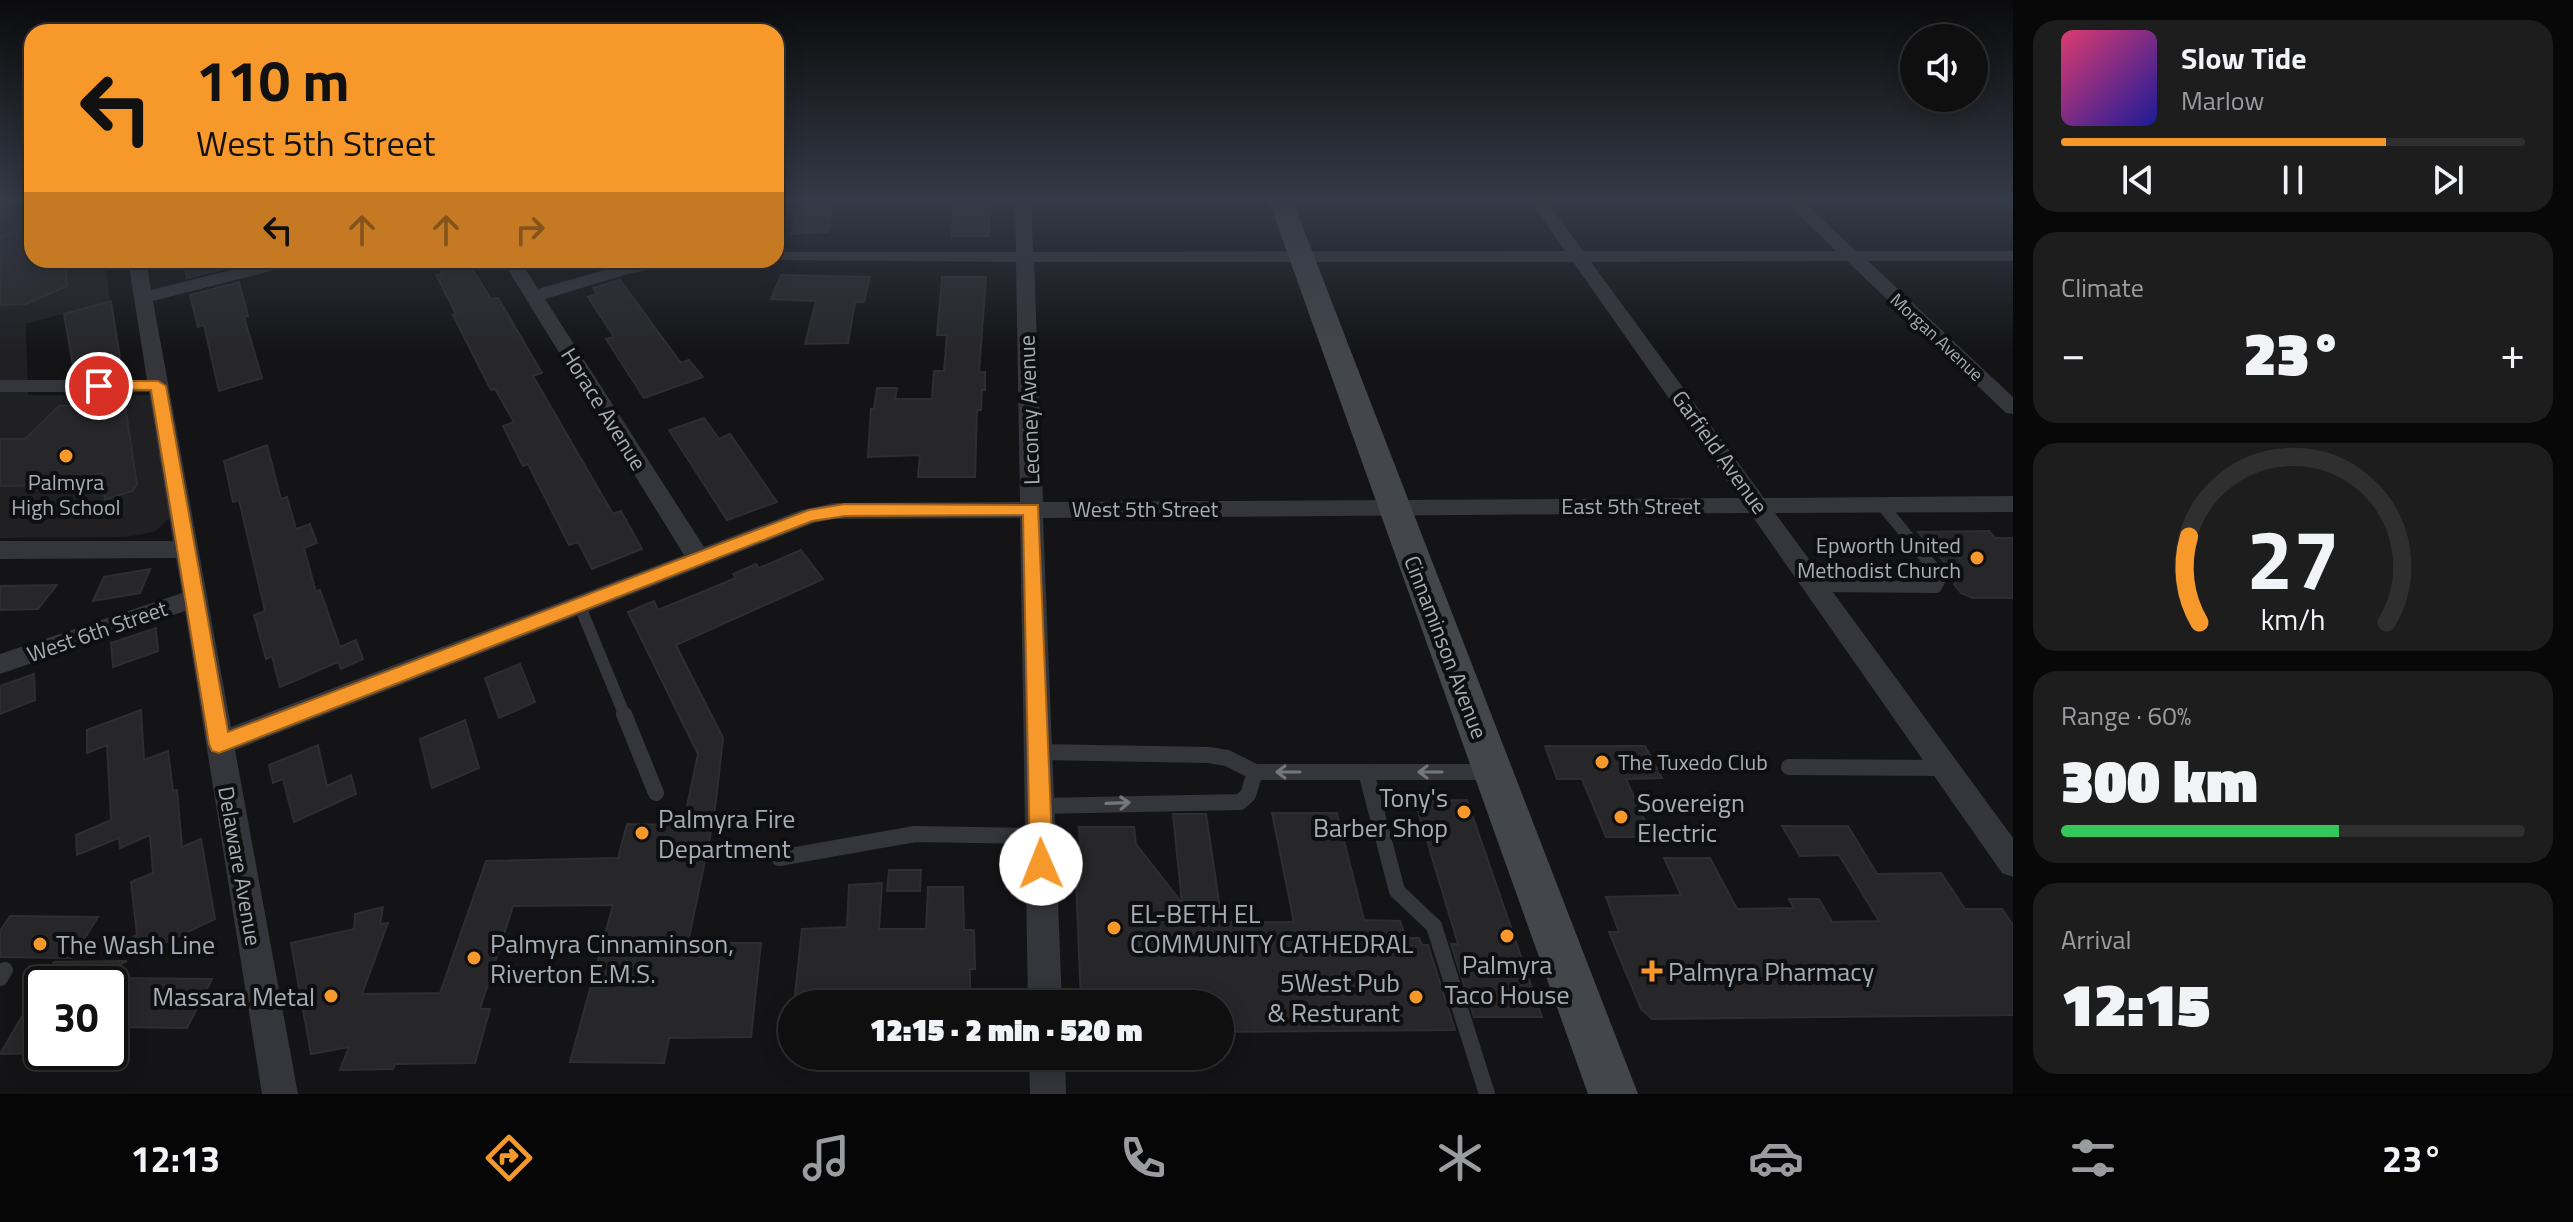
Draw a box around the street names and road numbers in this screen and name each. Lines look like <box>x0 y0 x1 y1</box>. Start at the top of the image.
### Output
street label: Morgan Avenue <box>1884 287 1990 387</box>
street label: Leconey Avenue <box>1009 335 1049 485</box>
street label: Horace Avenue <box>553 341 655 477</box>
street label: Garfield Avenue <box>1663 383 1777 521</box>
street label: East 5th Street <box>1561 489 1701 523</box>
street label: West 5th Street <box>1072 492 1218 526</box>
street label: Cinnaminson Avenue <box>1395 550 1497 744</box>
street label: West 6th Street <box>22 591 172 671</box>
street label: Delaware Avenue <box>209 784 271 948</box>

